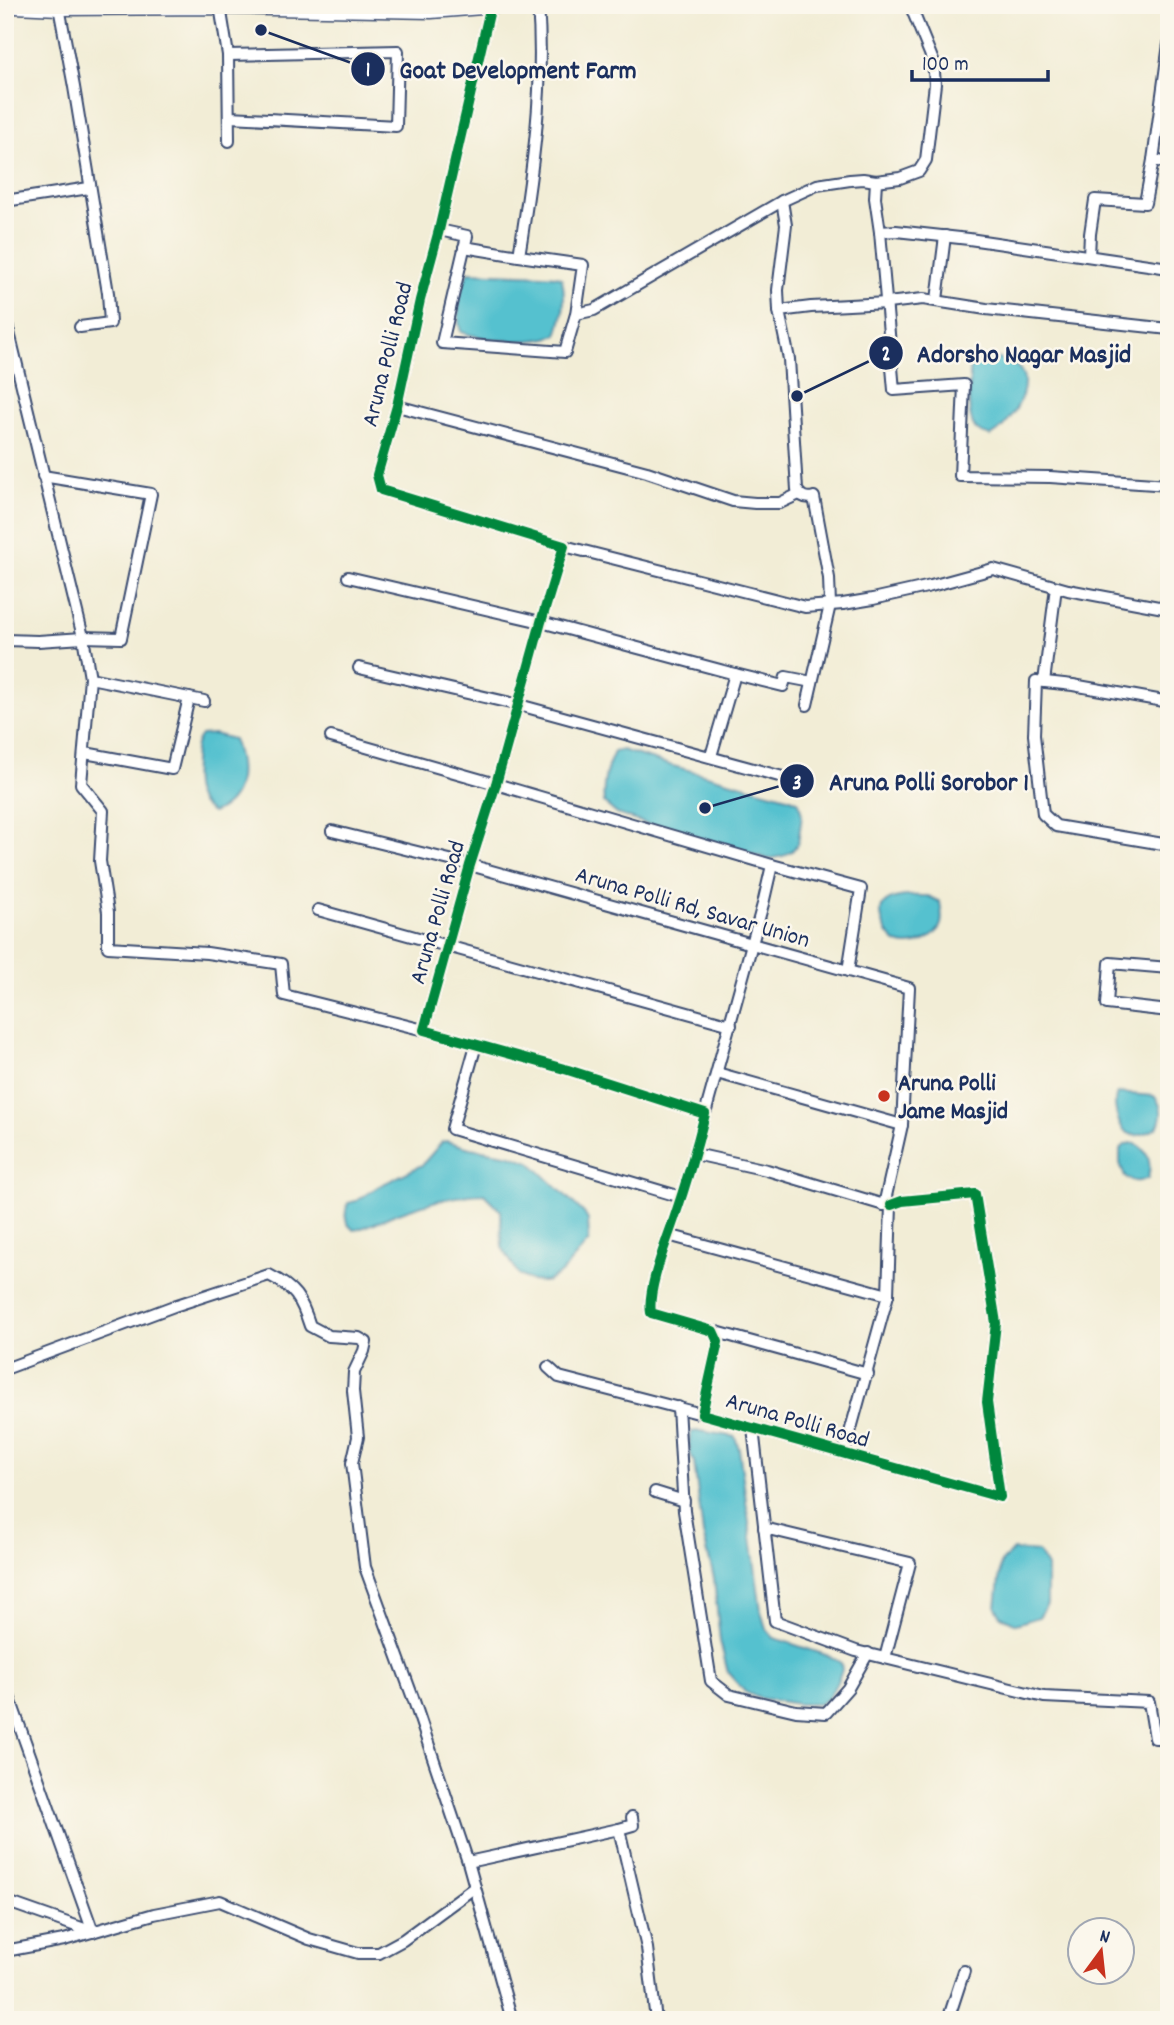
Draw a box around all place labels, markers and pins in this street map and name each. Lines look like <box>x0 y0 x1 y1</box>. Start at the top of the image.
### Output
callout: Goat Development Farm <box>350 45 651 92</box>
callout: Adorsho Nagar Masjid <box>868 330 1146 377</box>
callout: Aruna Polli Sorobor 1 <box>779 758 1043 805</box>
place label: Aruna Polli Jame Masjid <box>898 1068 1008 1130</box>
marker: Aruna Polli Jame Masjid <box>876 1088 892 1104</box>

